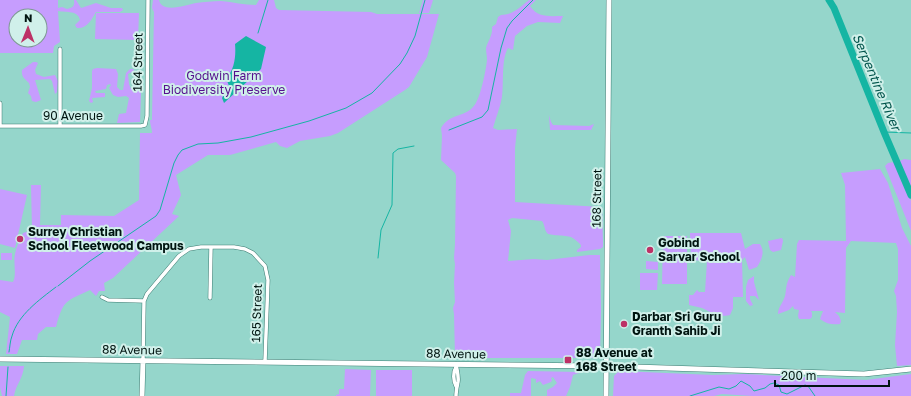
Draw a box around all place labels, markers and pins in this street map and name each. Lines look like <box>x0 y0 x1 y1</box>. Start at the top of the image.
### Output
place label: Surrey Christian School Fleetwood Campus <box>28 224 184 253</box>
marker: Surrey Christian School Fleetwood Campus <box>15 234 25 244</box>
place label: Gobind Sarvar School <box>658 235 740 264</box>
marker: Gobind Sarvar School <box>645 245 655 255</box>
place label: Darbar Sri Guru Granth Sahib Ji <box>632 309 721 338</box>
marker: Darbar Sri Guru Granth Sahib Ji <box>619 319 629 329</box>
place label: 88 Avenue at 168 Street <box>576 345 653 374</box>
marker: 88 Avenue at 168 Street <box>563 355 573 365</box>

